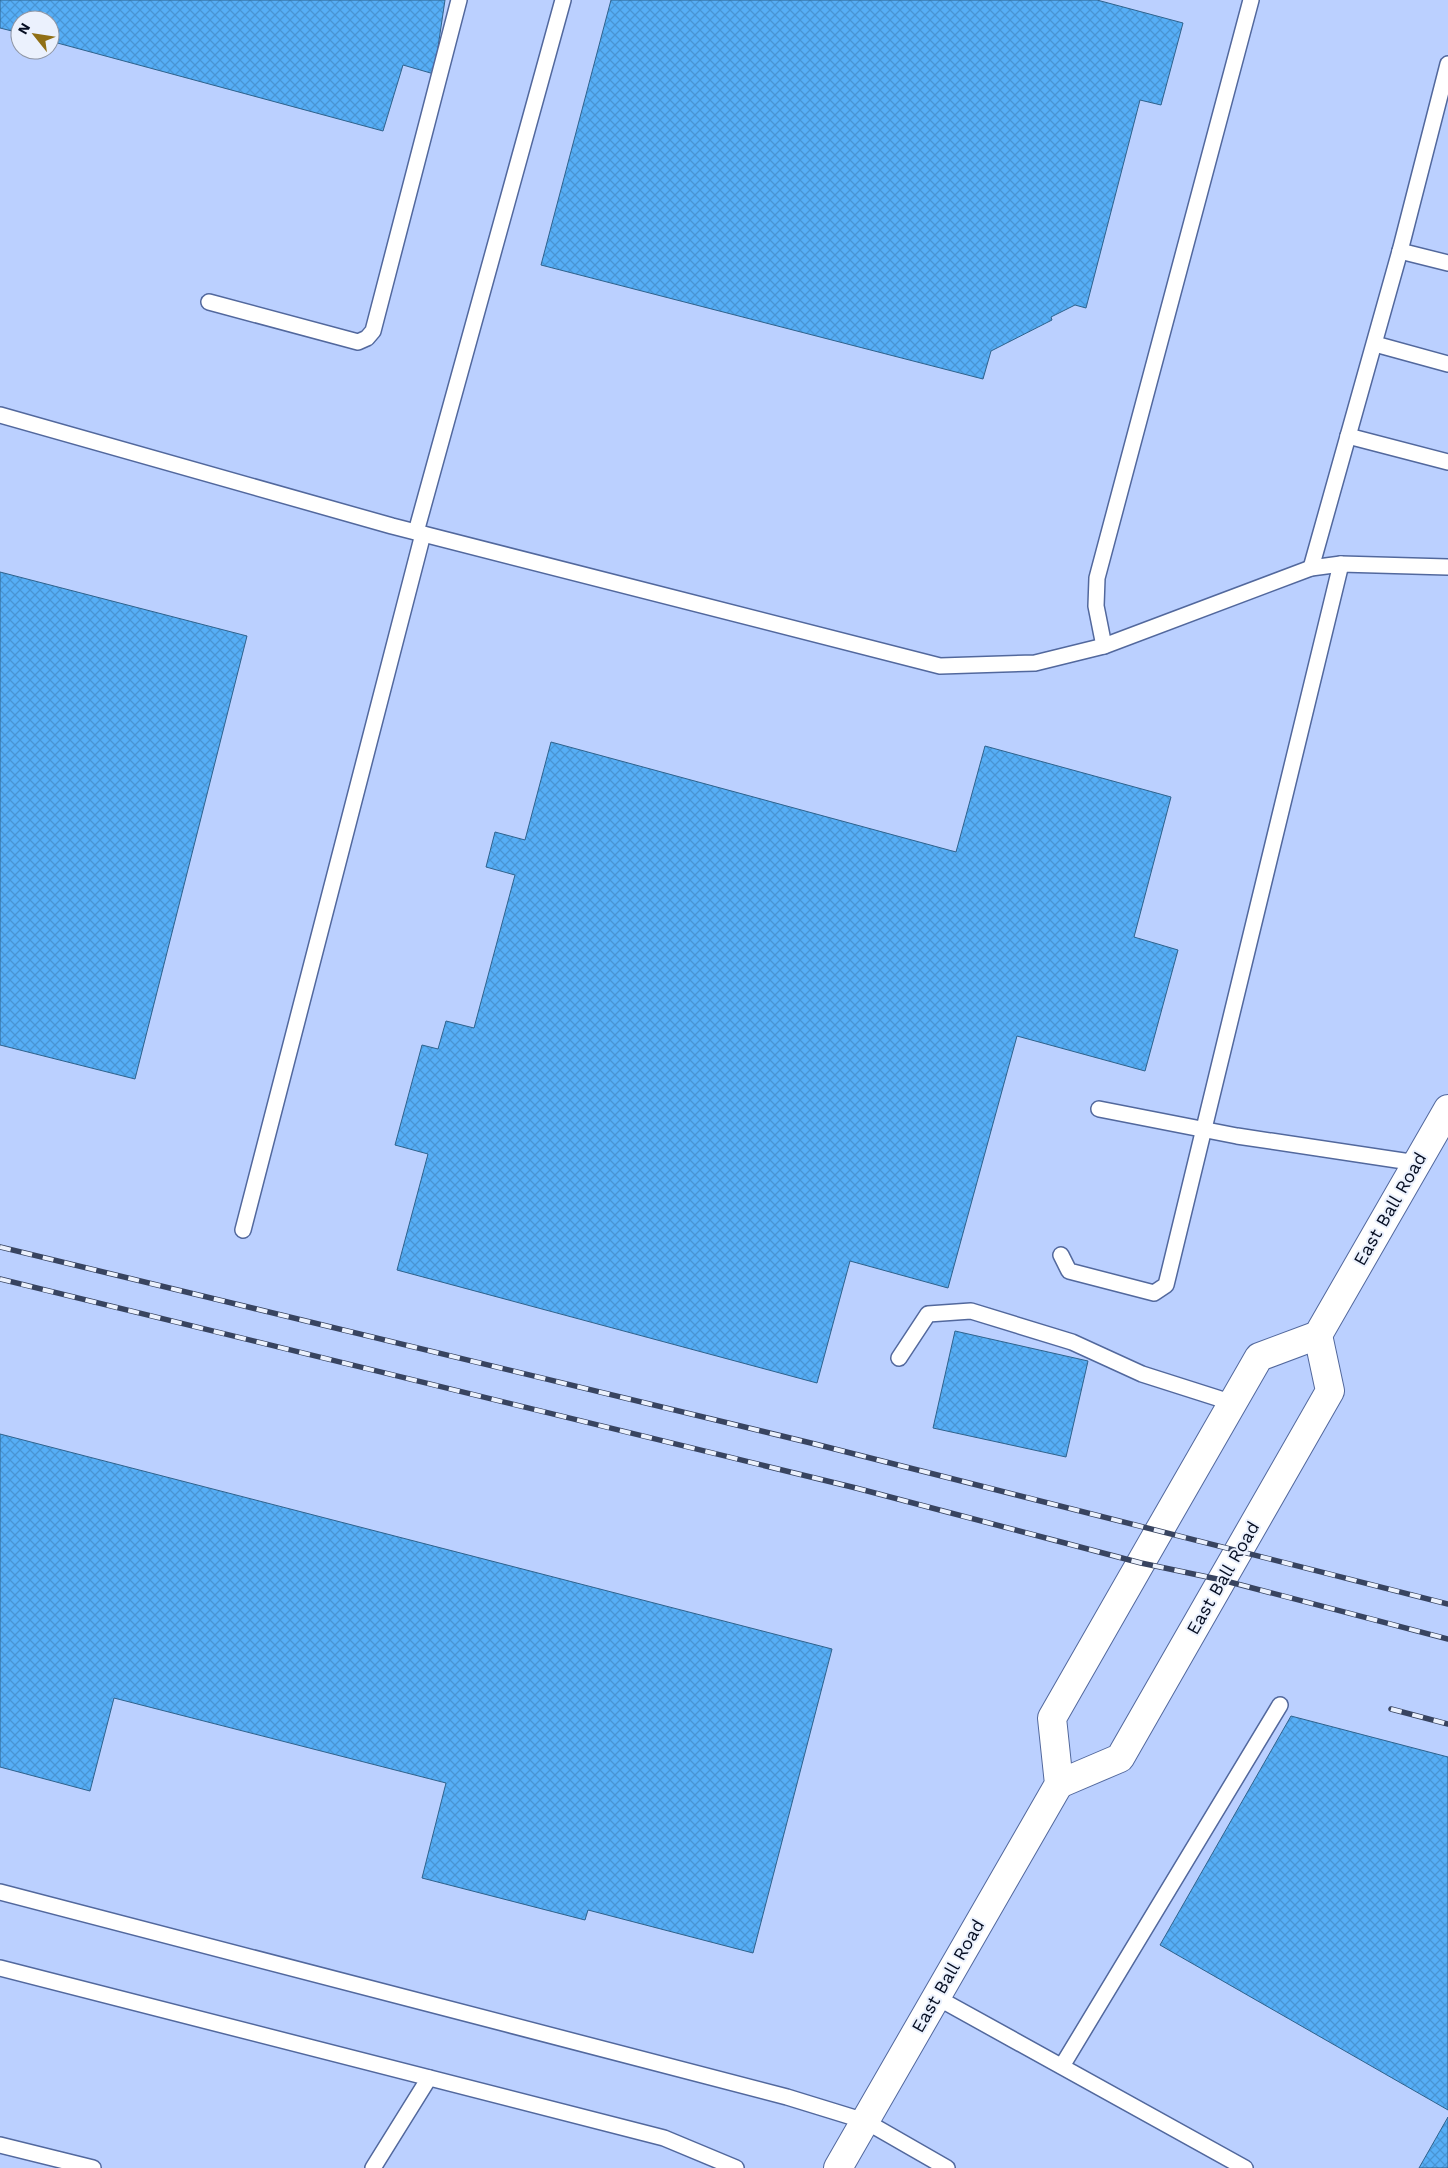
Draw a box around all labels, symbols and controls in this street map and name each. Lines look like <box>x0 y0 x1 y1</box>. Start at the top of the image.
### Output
north arrow <box>10 10 60 60</box>
text: N <box>14 20 33 37</box>
street label: East Ball Road <box>1349 1148 1430 1269</box>
street label: East Ball Road <box>1182 1517 1263 1638</box>
street label: East Ball Road <box>907 1915 988 2036</box>

